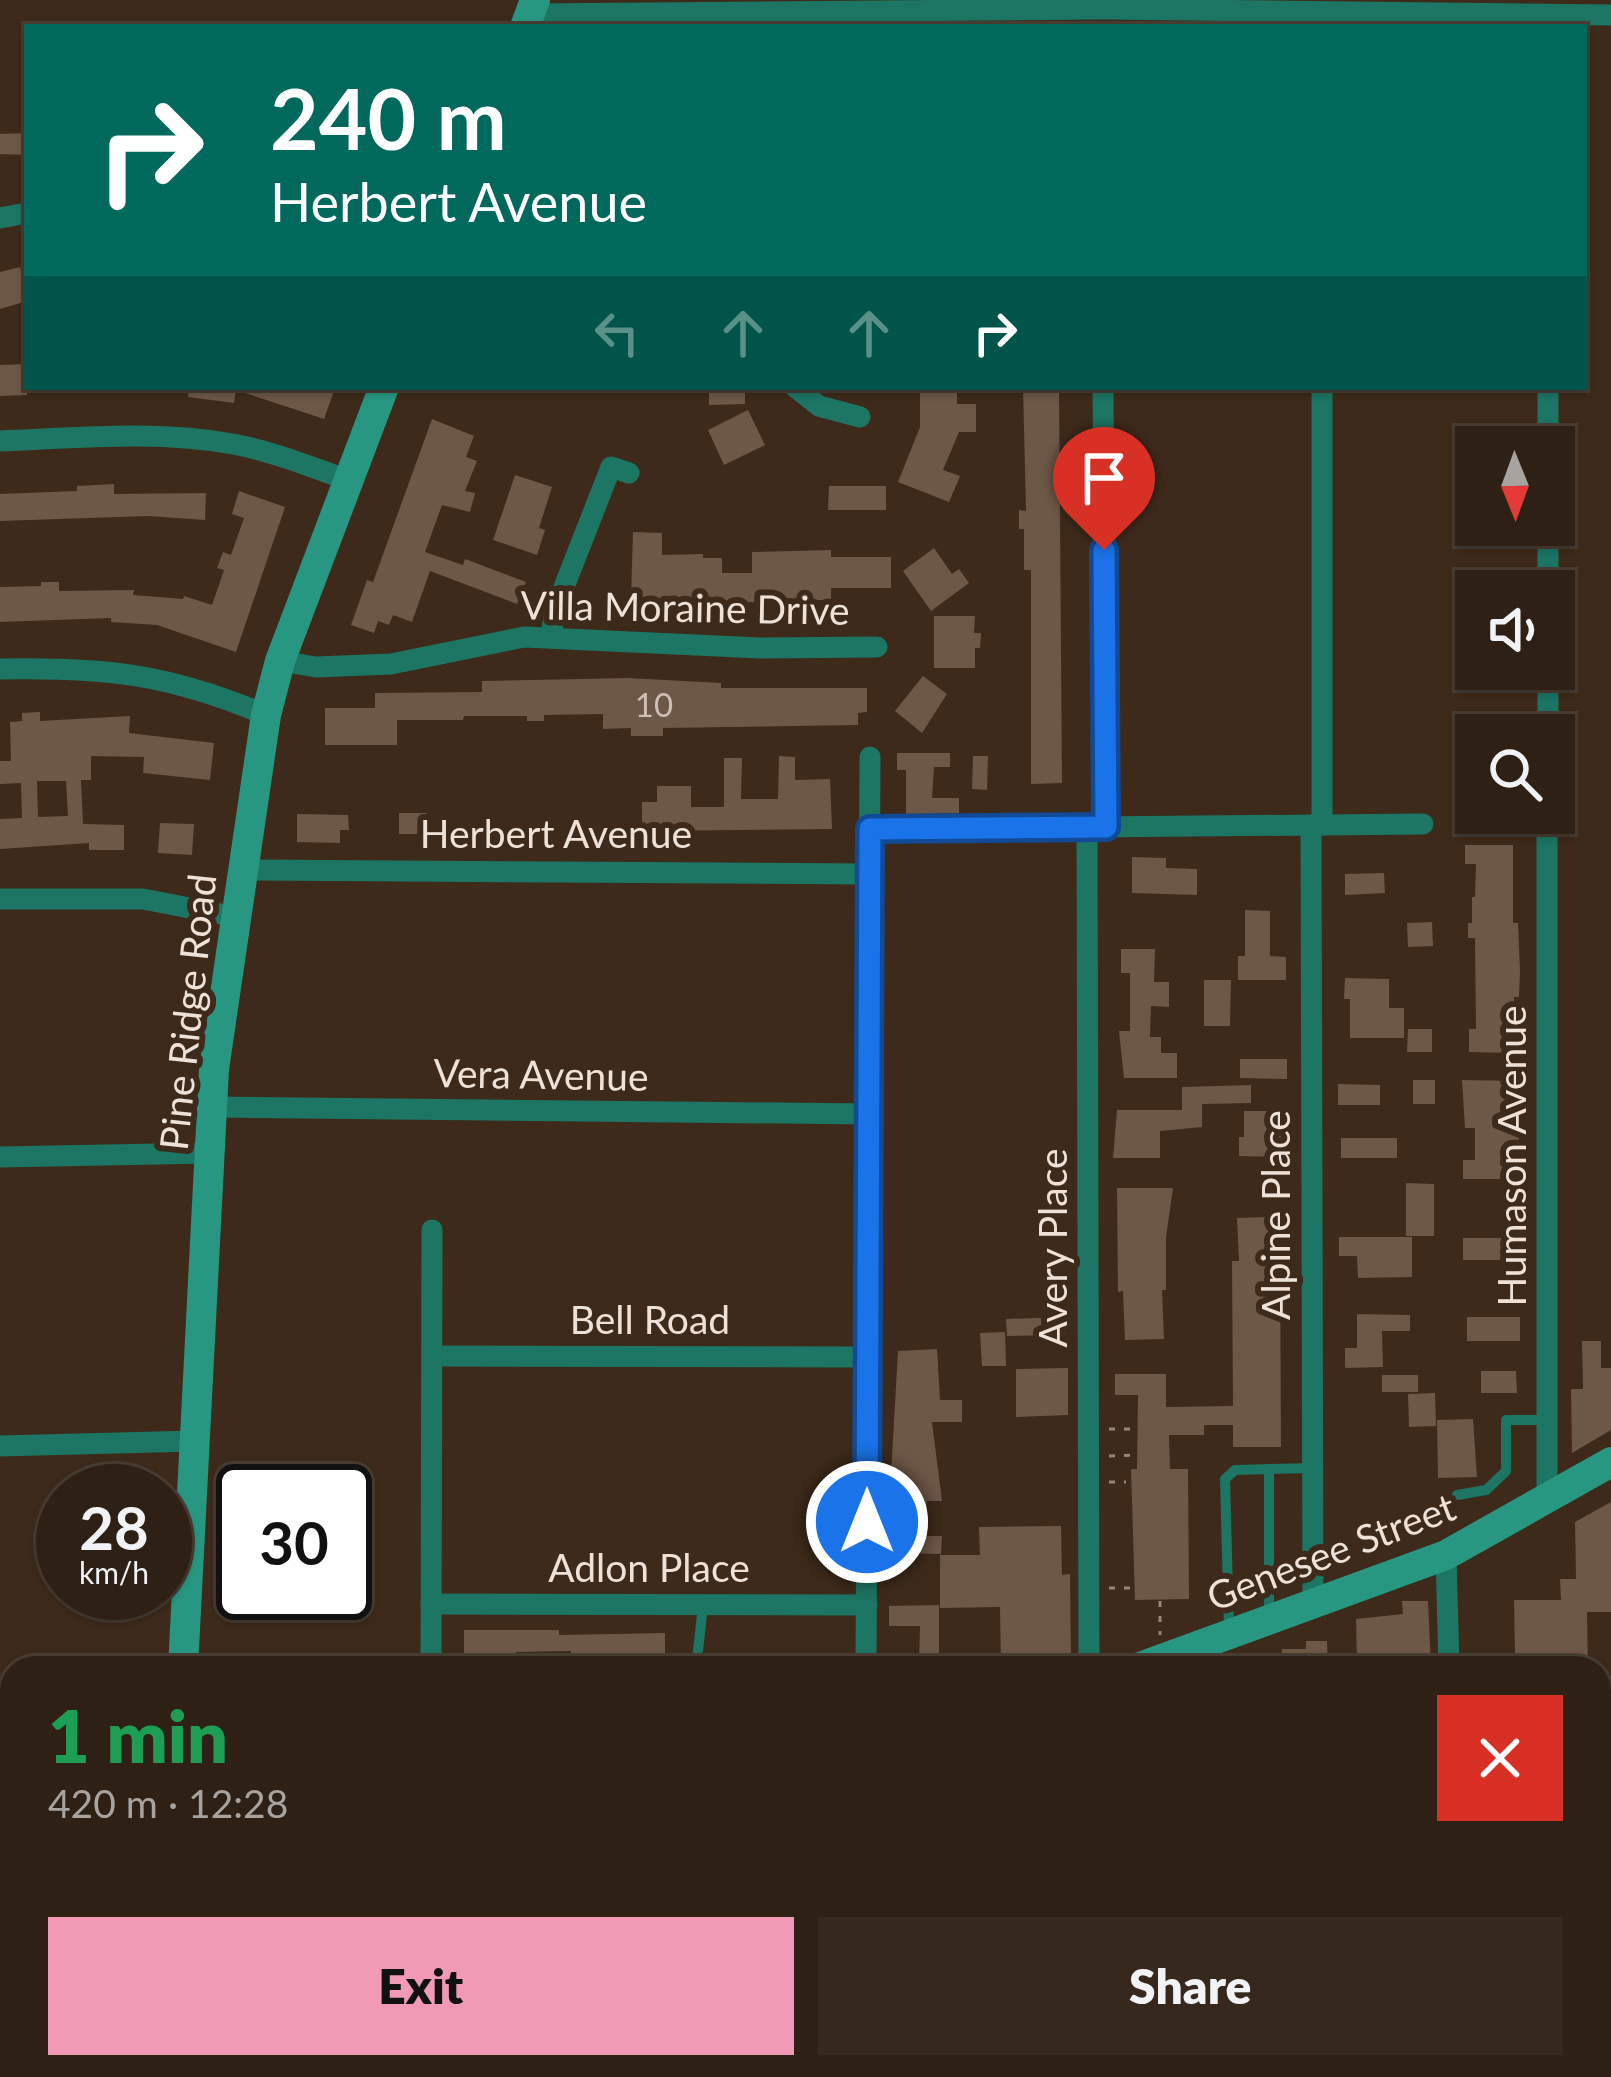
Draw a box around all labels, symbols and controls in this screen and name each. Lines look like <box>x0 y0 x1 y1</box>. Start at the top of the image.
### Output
text: 240 m <box>270 67 507 168</box>
icon: right <box>72 72 228 228</box>
text: Herbert Avenue <box>270 169 647 234</box>
icon: left <box>584 300 650 366</box>
icon: ahead <box>710 300 776 366</box>
icon: ahead <box>836 300 902 366</box>
icon: right <box>962 300 1028 366</box>
north arrow <box>1455 426 1575 546</box>
map controls <box>1455 426 1575 834</box>
pin <box>1053 427 1155 550</box>
icon: arrive <box>1071 445 1137 511</box>
button: sound <box>1455 570 1575 690</box>
street label: Villa Moraine Drive <box>520 581 850 633</box>
house number: 10 <box>635 684 673 724</box>
button: search <box>1455 714 1575 834</box>
street label: Herbert Avenue <box>420 810 692 856</box>
street label: Pine Ridge Road <box>150 872 224 1152</box>
street label: Humason Avenue <box>1488 1005 1534 1307</box>
street label: Vera Avenue <box>433 1049 649 1099</box>
street label: Alpine Place <box>1252 1110 1298 1320</box>
street label: Avery Place <box>1029 1148 1075 1348</box>
street label: Bell Road <box>570 1296 730 1342</box>
position arrow <box>804 1459 930 1585</box>
speed limit sign: 30 <box>216 1464 372 1620</box>
street label: Genesee Street <box>1200 1483 1461 1619</box>
text: 28 <box>79 1491 149 1563</box>
street label: Adlon Place <box>548 1544 750 1590</box>
text: km/h <box>79 1554 149 1590</box>
text: 1 min <box>48 1692 228 1778</box>
button: close <box>1437 1695 1563 1821</box>
text: 420 m · 12:28 <box>48 1780 288 1826</box>
button: Exit <box>48 1917 794 2055</box>
button: Share <box>818 1917 1563 2055</box>

